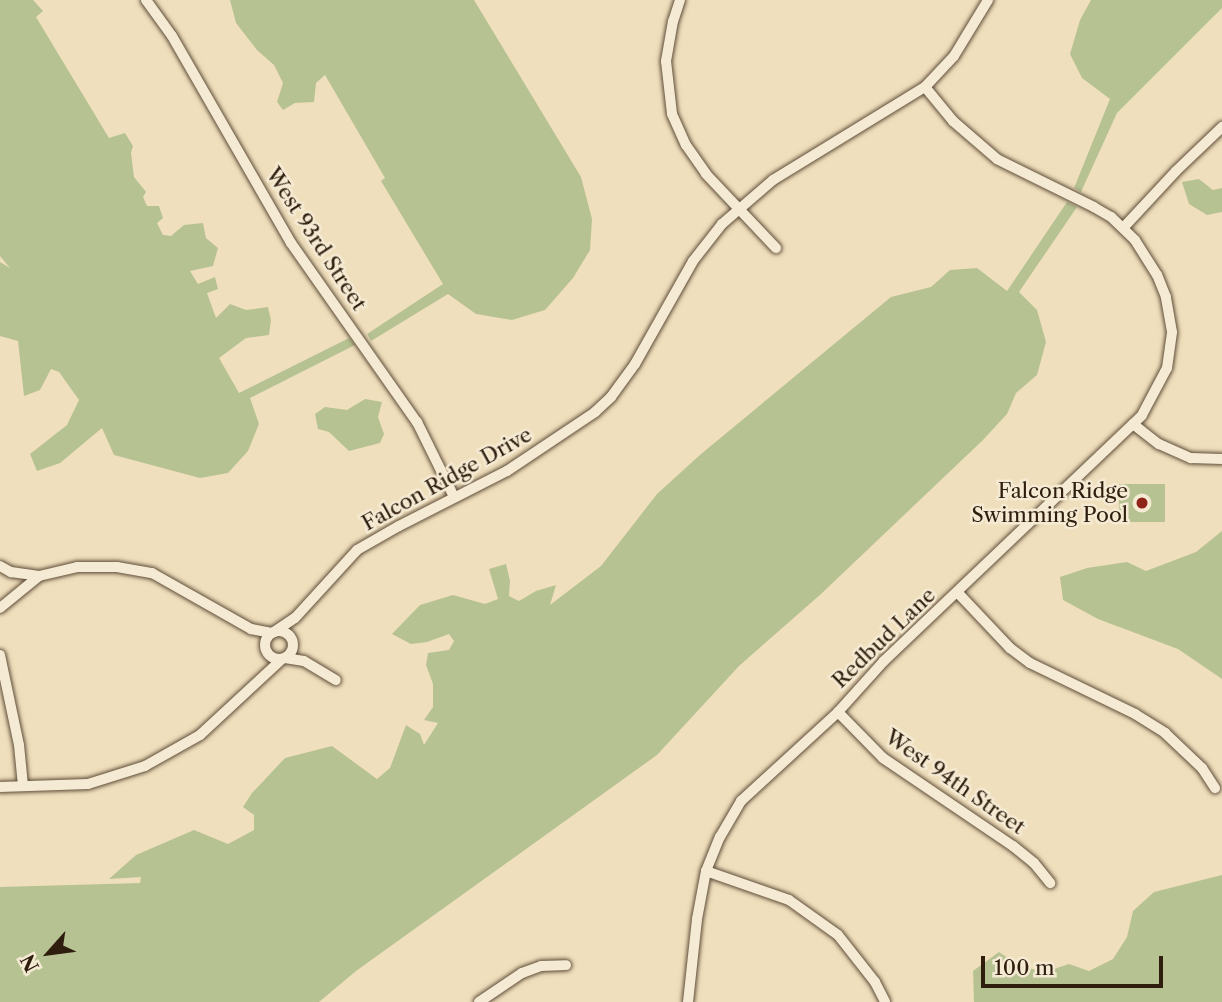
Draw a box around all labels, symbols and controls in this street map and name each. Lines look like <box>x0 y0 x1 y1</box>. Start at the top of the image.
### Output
street label: West 93rd Street <box>260 163 372 315</box>
street label: Falcon Ridge Drive <box>358 422 536 536</box>
place label: Falcon Ridge Swimming Pool <box>971 478 1128 528</box>
marker: Falcon Ridge Swimming Pool <box>1134 495 1150 511</box>
street label: Redbud Lane <box>827 583 941 693</box>
street label: West 94th Street <box>880 724 1030 840</box>
north arrow <box>14 918 84 988</box>
scale bar <box>984 942 1166 986</box>
text: N <box>16 950 44 976</box>
text: 100 m <box>994 955 1055 980</box>

